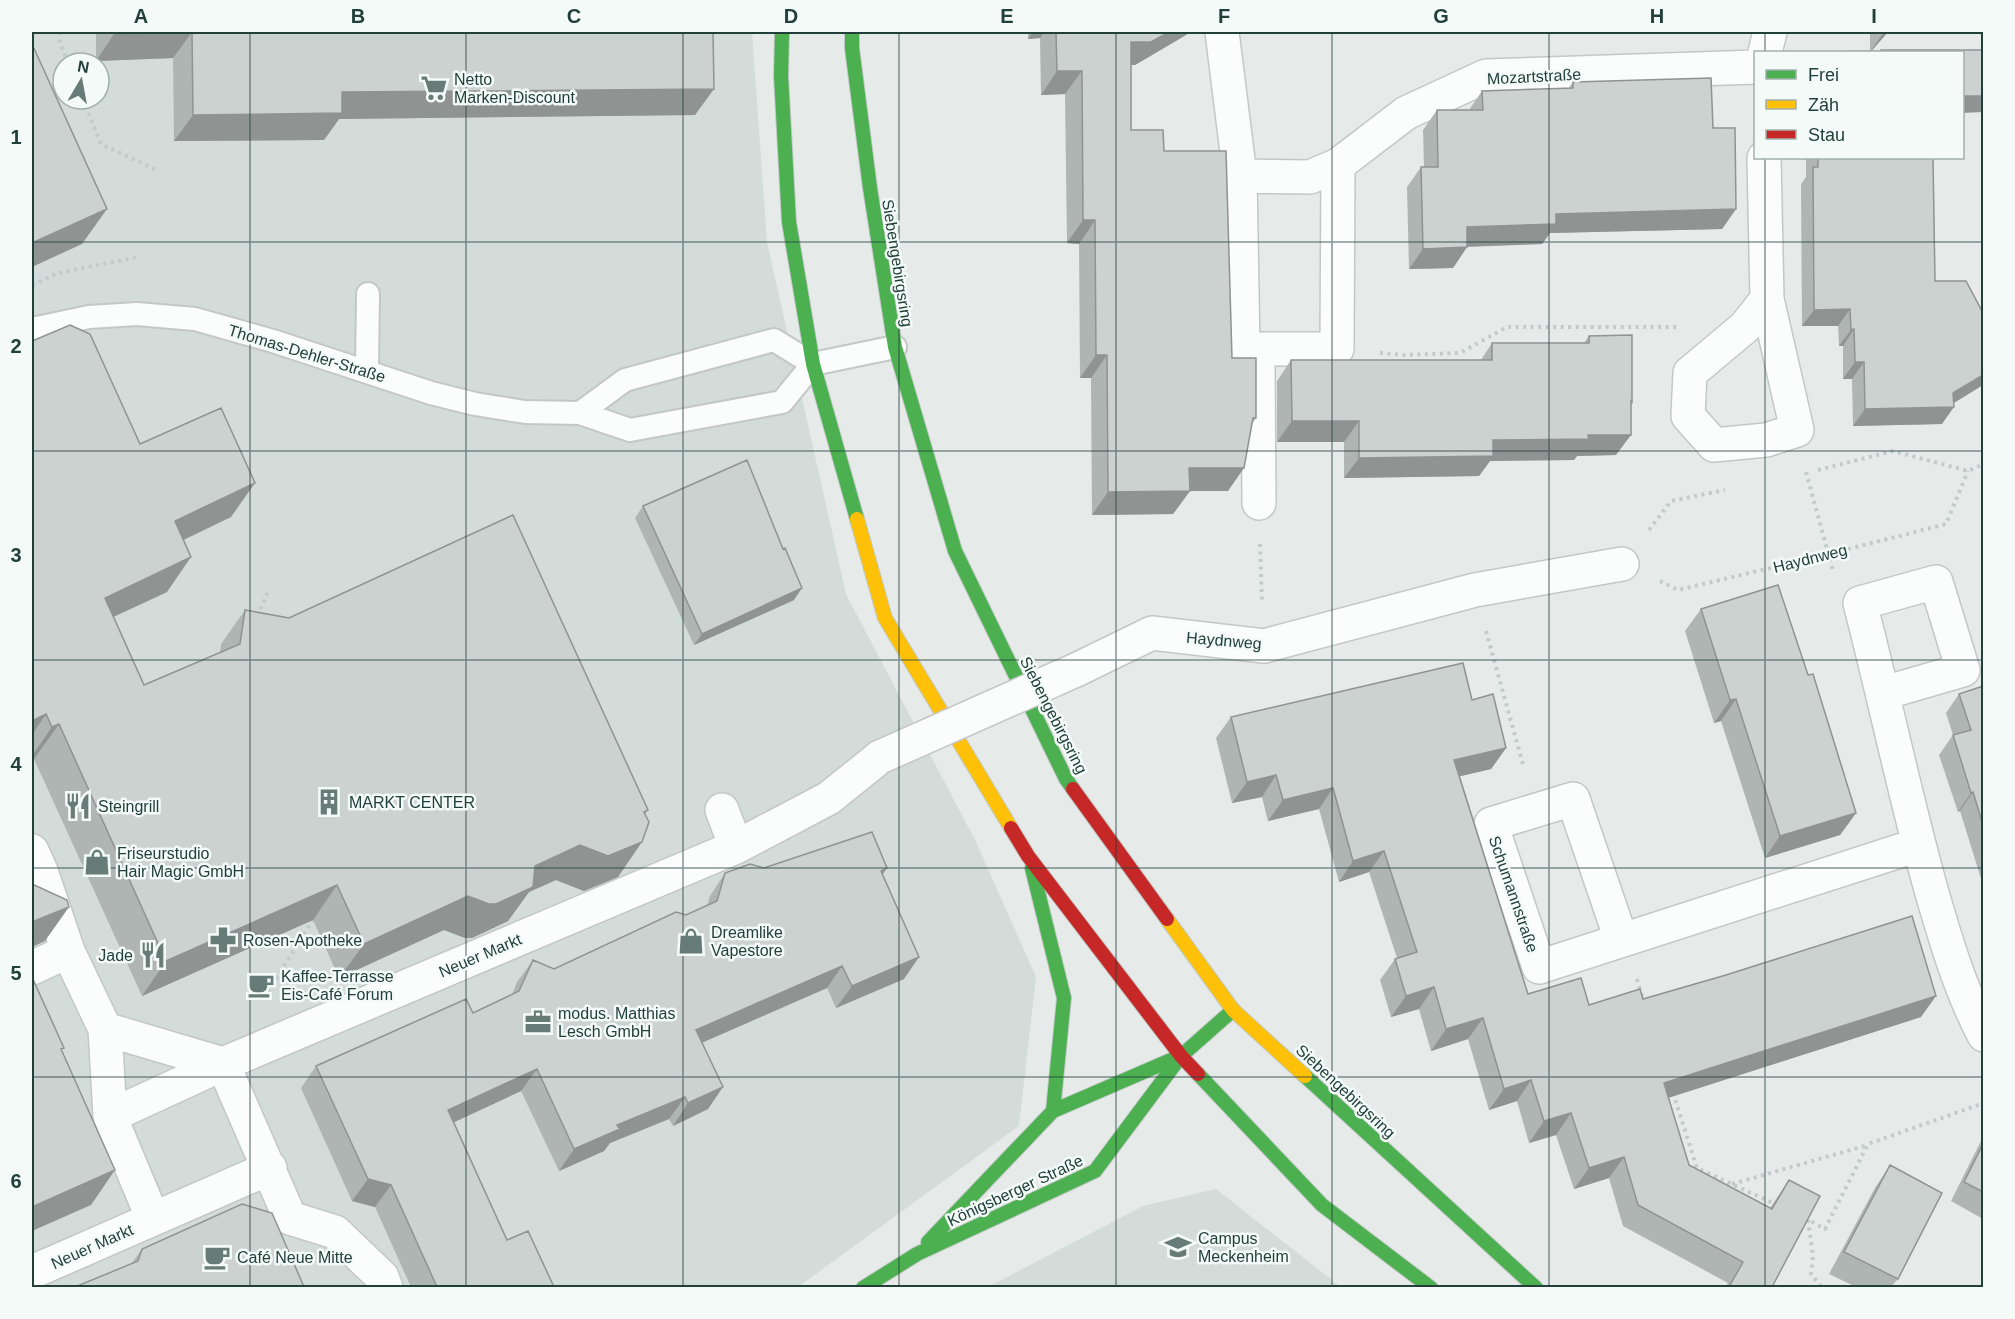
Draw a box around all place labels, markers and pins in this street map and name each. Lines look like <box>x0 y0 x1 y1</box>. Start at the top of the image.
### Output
place label: Netto Marken-Discount <box>454 71 575 106</box>
supermarket icon: Netto Marken-Discount <box>419 73 449 103</box>
building icon: MARKT CENTER <box>314 787 344 817</box>
restaurant icon: Steingrill <box>63 791 93 821</box>
place label: MARKT CENTER <box>349 794 475 811</box>
place label: Steingrill <box>98 798 159 815</box>
place label: Friseurstudio Hair Magic GmbH <box>117 845 244 880</box>
shop icon: Friseurstudio Hair Magic GmbH <box>82 847 112 877</box>
place label: Dreamlike Vapestore <box>711 924 783 959</box>
pharmacy icon: Rosen-Apotheke <box>208 925 238 955</box>
shop icon: Dreamlike Vapestore <box>676 926 706 956</box>
place label: Rosen-Apotheke <box>243 932 362 949</box>
restaurant icon: Jade <box>138 940 168 970</box>
place label: Jade <box>98 947 133 964</box>
place label: Kaffee-Terrasse Eis-Café Forum <box>281 968 394 1003</box>
cafe icon: Kaffee-Terrasse Eis-Café Forum <box>246 970 276 1000</box>
place label: modus. Matthias Lesch GmbH <box>558 1005 675 1040</box>
office icon: modus. Matthias Lesch GmbH <box>523 1007 553 1037</box>
place label: Campus Meckenheim <box>1198 1230 1289 1265</box>
school or university icon: Campus Meckenheim <box>1163 1232 1193 1262</box>
cafe icon: Café Neue Mitte <box>202 1242 232 1272</box>
place label: Café Neue Mitte <box>237 1249 353 1266</box>

